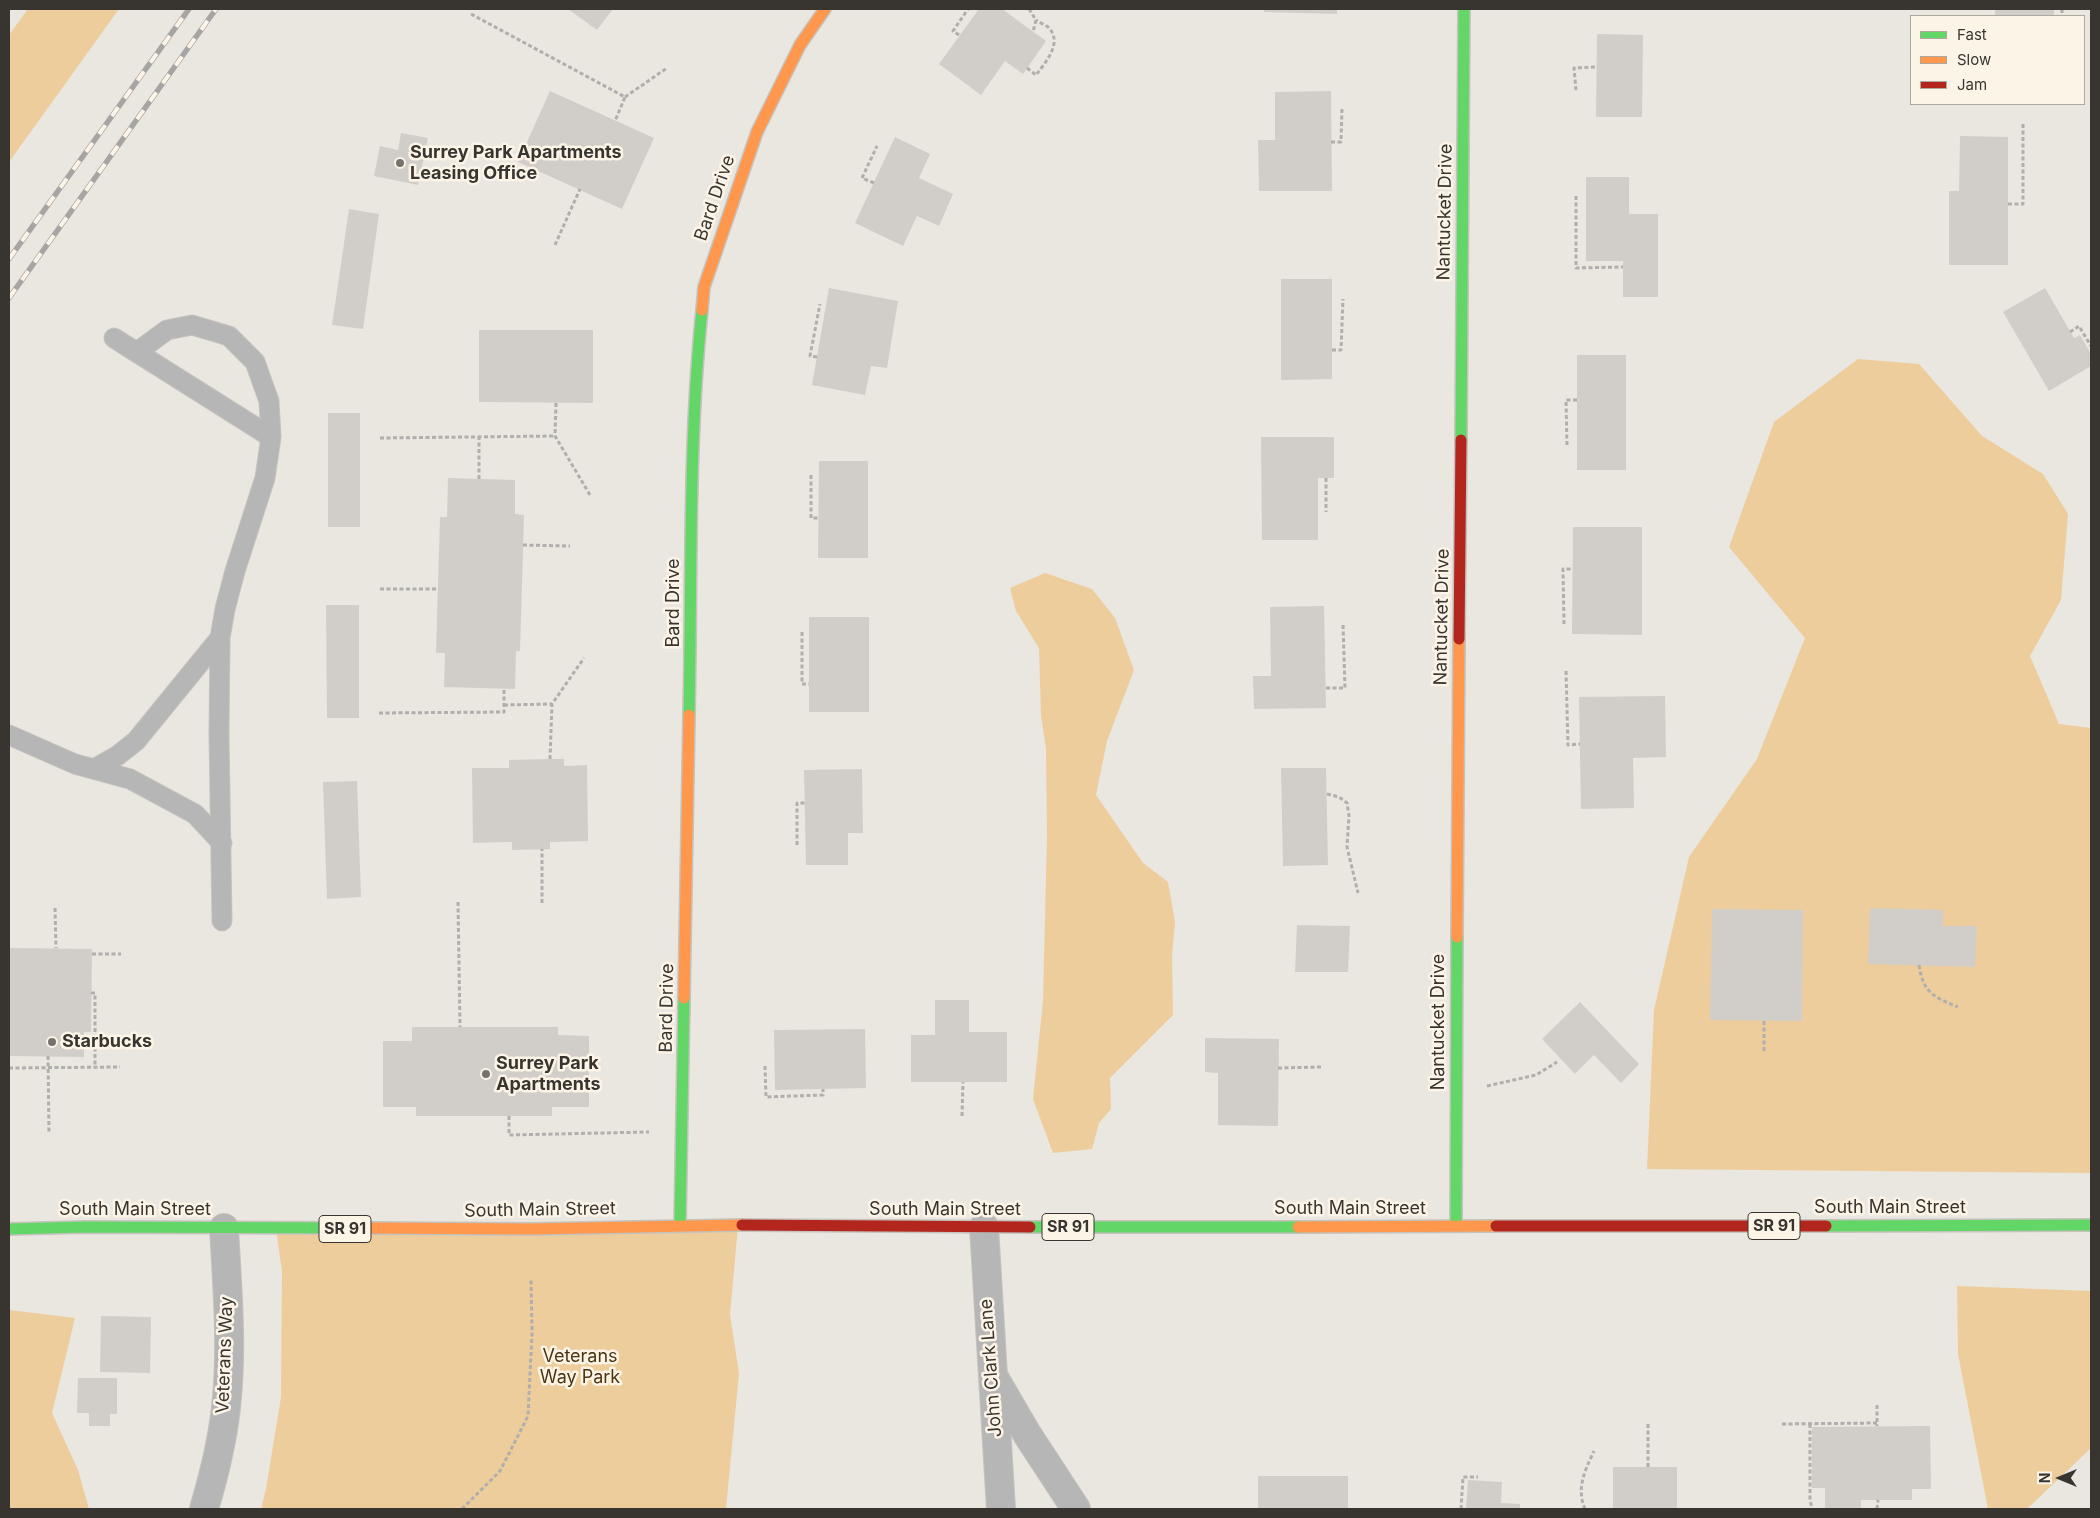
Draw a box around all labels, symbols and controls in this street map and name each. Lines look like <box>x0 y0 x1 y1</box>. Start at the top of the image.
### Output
legend <box>1910 15 2085 105</box>
text: Fast <box>1957 25 1987 44</box>
text: Slow <box>1957 50 1991 69</box>
text: Jam <box>1957 75 1987 94</box>
place label: Surrey Park Apartments Leasing Office <box>410 142 622 184</box>
street label: Nantucket Drive <box>1433 143 1457 281</box>
street label: Bard Drive <box>690 152 740 244</box>
marker: Surrey Park Apartments Leasing Office <box>394 157 406 169</box>
street label: Nantucket Drive <box>1430 548 1454 686</box>
street label: Bard Drive <box>663 558 685 648</box>
street label: Nantucket Drive <box>1428 954 1450 1090</box>
street label: Bard Drive <box>655 963 679 1053</box>
place label: Starbucks <box>62 1031 152 1053</box>
marker: Starbucks <box>46 1036 58 1048</box>
place label: Surrey Park Apartments <box>496 1053 601 1096</box>
marker: Surrey Park Apartments <box>480 1068 492 1080</box>
street label: South Main Street <box>1814 1197 1966 1219</box>
street label: South Main Street <box>464 1198 616 1222</box>
street label: South Main Street <box>1274 1198 1426 1220</box>
street label: South Main Street <box>59 1199 211 1221</box>
street label: South Main Street <box>869 1199 1021 1221</box>
road number: SR 91 <box>1748 1212 1800 1240</box>
road number: SR 91 <box>1042 1214 1094 1240</box>
road number: SR 91 <box>319 1216 371 1242</box>
street label: Veterans Way <box>212 1296 238 1414</box>
street label: John Clark Lane <box>975 1298 1007 1438</box>
park label: Veterans Way Park <box>540 1346 620 1388</box>
north arrow <box>2035 1453 2085 1503</box>
text: N <box>2036 1473 2053 1483</box>

